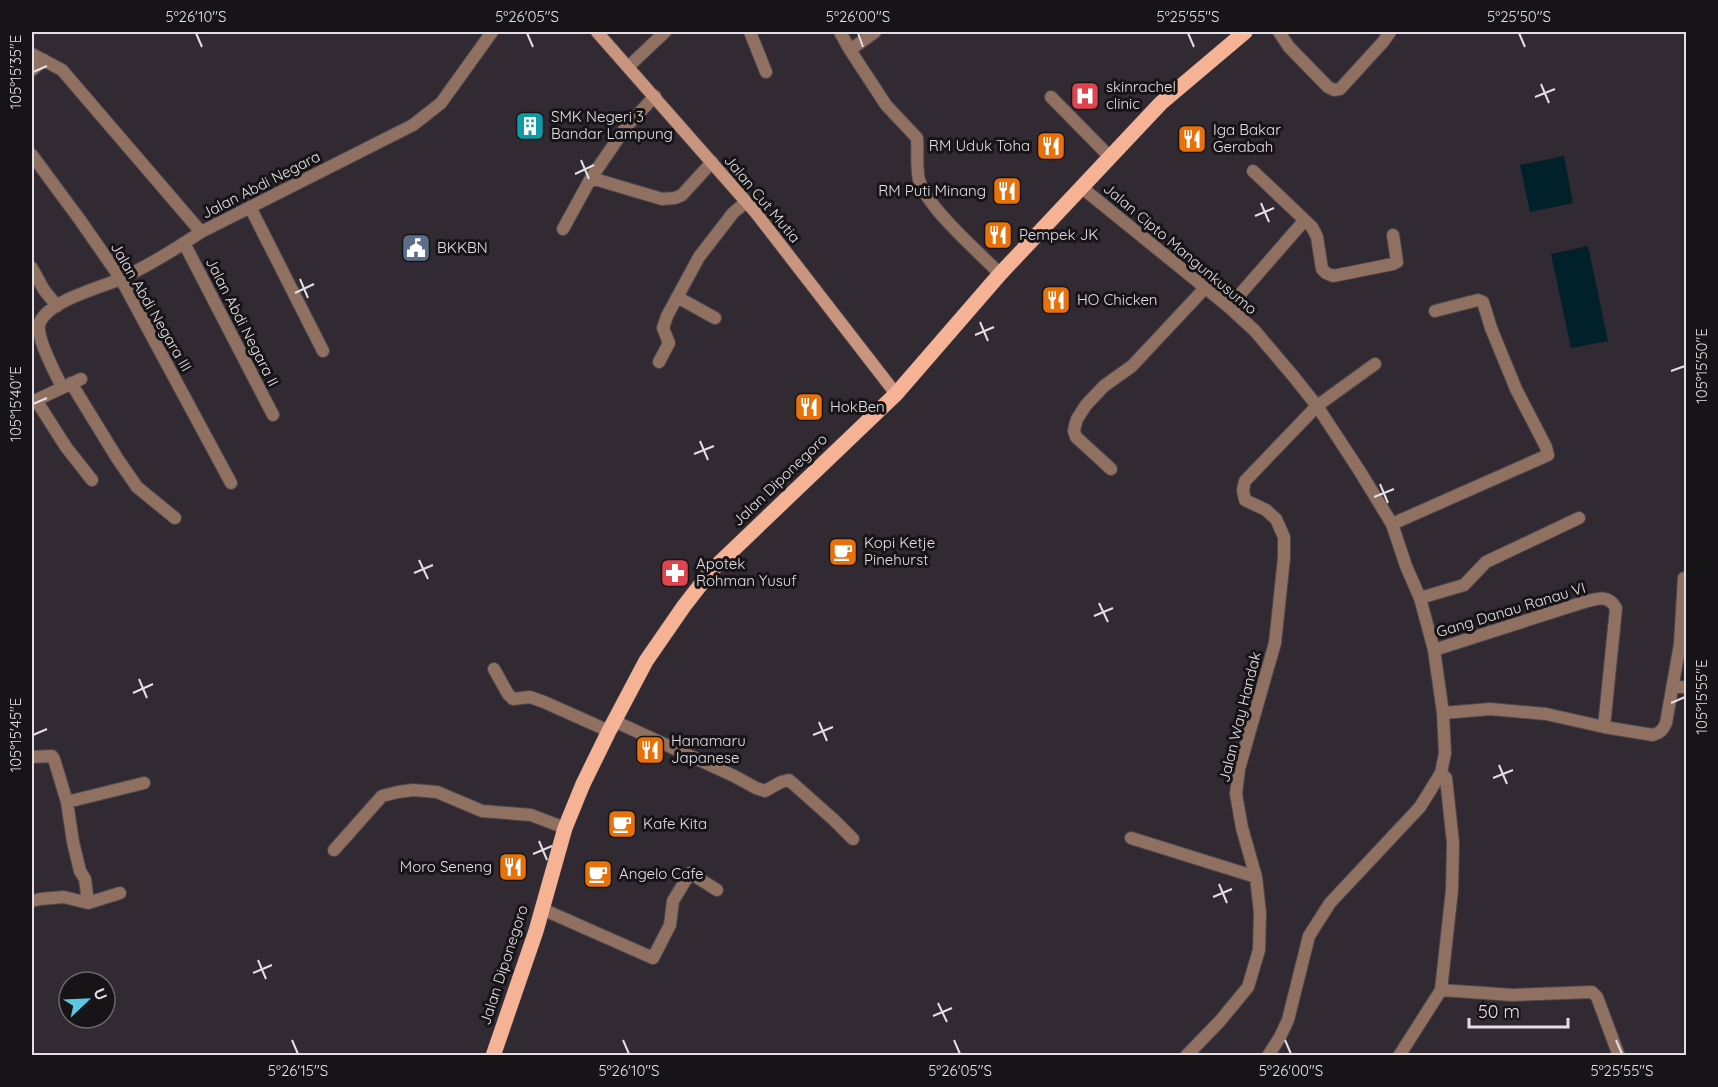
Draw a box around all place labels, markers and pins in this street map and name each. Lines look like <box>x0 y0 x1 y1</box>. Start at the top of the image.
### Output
place label: skinrachel clinic <box>1106 77 1176 113</box>
hospital icon: skinrachel clinic <box>1069 80 1101 112</box>
place label: SMK Negeri 3 Bandar Lampung <box>551 107 673 143</box>
building icon: SMK Negeri 3 Bandar Lampung <box>514 110 546 142</box>
place label: Iga Bakar Gerabah <box>1213 120 1281 156</box>
restaurant icon: Iga Bakar Gerabah <box>1176 123 1208 155</box>
restaurant icon: RM Uduk Toha <box>1035 130 1067 162</box>
place label: RM Uduk Toha <box>929 136 1030 155</box>
restaurant icon: RM Puti Minang <box>991 175 1023 207</box>
place label: RM Puti Minang <box>878 181 986 200</box>
restaurant icon: Pempek JK <box>982 219 1014 251</box>
place label: Pempek JK <box>1019 225 1098 244</box>
public building icon: BKKBN <box>400 232 432 264</box>
place label: BKKBN <box>437 238 488 257</box>
restaurant icon: HO Chicken <box>1040 284 1072 316</box>
place label: HO Chicken <box>1077 290 1158 309</box>
restaurant icon: HokBen <box>793 391 825 423</box>
place label: HokBen <box>830 397 885 416</box>
place label: Kopi Ketje Pinehurst <box>864 533 935 569</box>
cafe icon: Kopi Ketje Pinehurst <box>827 536 859 568</box>
place label: Apotek Rohman Yusuf <box>696 554 797 590</box>
pharmacy icon: Apotek Rohman Yusuf <box>659 557 691 589</box>
place label: Hanamaru Japanese <box>671 731 746 767</box>
restaurant icon: Hanamaru Japanese <box>634 734 666 766</box>
cafe icon: Kafe Kita <box>606 808 638 840</box>
place label: Kafe Kita <box>643 814 707 833</box>
restaurant icon: Moro Seneng <box>497 851 529 883</box>
place label: Moro Seneng <box>400 857 492 876</box>
cafe icon: Angelo Cafe <box>582 858 614 890</box>
place label: Angelo Cafe <box>619 864 704 883</box>

